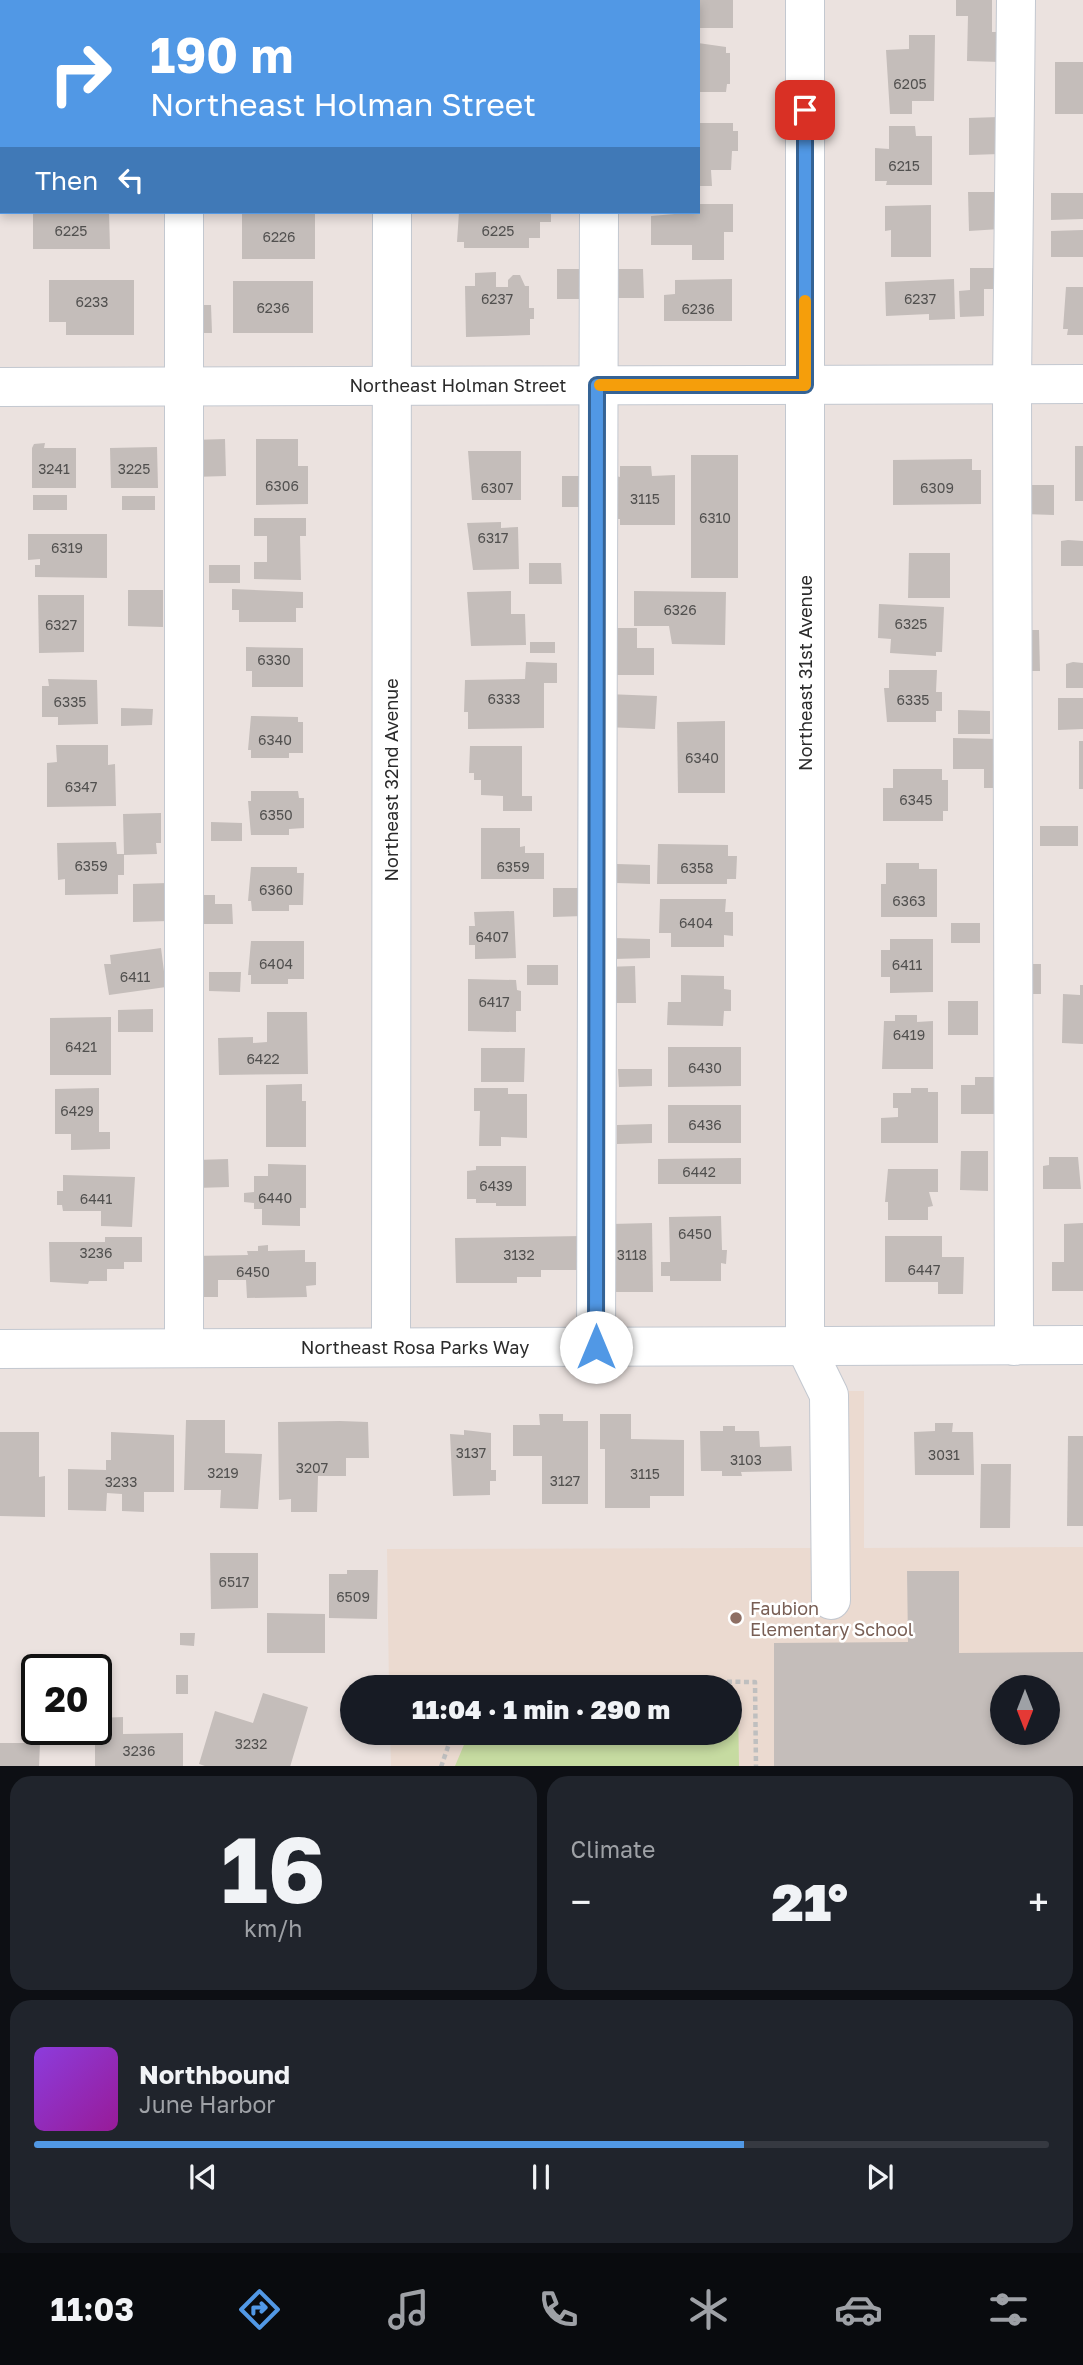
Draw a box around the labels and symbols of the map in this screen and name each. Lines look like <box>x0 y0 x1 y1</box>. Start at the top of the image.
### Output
house number: 6205 <box>893 75 927 92</box>
pin <box>775 80 835 140</box>
house number: 6215 <box>888 157 920 174</box>
house number: 6225 <box>55 222 87 239</box>
house number: 6225 <box>482 222 514 239</box>
house number: 6226 <box>262 228 296 245</box>
house number: 6237 <box>481 290 513 307</box>
house number: 6237 <box>904 290 936 307</box>
house number: 6233 <box>76 293 108 310</box>
house number: 6236 <box>256 299 290 316</box>
house number: 6236 <box>681 300 715 317</box>
street label: Northeast Holman Street <box>349 374 567 396</box>
house number: 3241 <box>38 460 70 477</box>
house number: 3225 <box>118 460 150 477</box>
house number: 6306 <box>265 477 299 494</box>
house number: 6307 <box>481 479 513 496</box>
house number: 6309 <box>920 479 954 496</box>
house number: 3115 <box>630 490 660 507</box>
house number: 6310 <box>699 509 731 526</box>
house number: 6317 <box>478 529 508 546</box>
house number: 6319 <box>51 539 83 556</box>
street label: Northeast 31st Avenue <box>794 575 816 771</box>
house number: 6326 <box>663 601 697 618</box>
house number: 6325 <box>895 615 927 632</box>
house number: 6327 <box>45 616 77 633</box>
house number: 6330 <box>257 651 291 668</box>
street label: Northeast 32nd Avenue <box>380 678 402 882</box>
house number: 6333 <box>487 690 521 707</box>
house number: 6335 <box>897 691 929 708</box>
house number: 6335 <box>54 693 86 710</box>
house number: 6340 <box>258 731 292 748</box>
house number: 6340 <box>685 749 719 766</box>
house number: 6347 <box>65 778 97 795</box>
house number: 6345 <box>899 791 933 808</box>
house number: 6350 <box>259 806 293 823</box>
house number: 6359 <box>74 857 108 874</box>
house number: 6359 <box>496 858 530 875</box>
house number: 6358 <box>680 859 714 876</box>
house number: 6360 <box>259 881 293 898</box>
house number: 6363 <box>892 892 926 909</box>
house number: 6404 <box>679 914 713 931</box>
house number: 6407 <box>475 928 509 945</box>
house number: 6404 <box>259 955 293 972</box>
house number: 6411 <box>892 956 923 973</box>
house number: 6411 <box>120 968 151 985</box>
house number: 6417 <box>478 993 510 1010</box>
house number: 6419 <box>893 1026 925 1043</box>
house number: 6421 <box>65 1038 97 1055</box>
house number: 6422 <box>246 1050 280 1067</box>
house number: 6430 <box>688 1059 722 1076</box>
house number: 6429 <box>60 1102 94 1119</box>
house number: 6436 <box>688 1116 722 1133</box>
house number: 6442 <box>682 1163 716 1180</box>
house number: 6439 <box>479 1177 513 1194</box>
house number: 6440 <box>258 1189 292 1206</box>
house number: 6441 <box>80 1190 112 1207</box>
house number: 6450 <box>678 1225 712 1242</box>
house number: 3236 <box>80 1244 112 1261</box>
house number: 3132 <box>503 1246 535 1263</box>
house number: 3118 <box>617 1246 647 1263</box>
house number: 6447 <box>908 1261 940 1278</box>
house number: 6450 <box>236 1263 270 1280</box>
position arrow <box>559 1310 633 1384</box>
street label: Northeast Rosa Parks Way <box>301 1336 529 1358</box>
house number: 3137 <box>456 1444 486 1461</box>
house number: 3031 <box>928 1446 960 1463</box>
house number: 3103 <box>730 1451 762 1468</box>
house number: 3207 <box>296 1459 328 1476</box>
house number: 3219 <box>207 1464 239 1481</box>
house number: 3115 <box>630 1465 660 1482</box>
house number: 3127 <box>550 1472 580 1489</box>
house number: 3233 <box>105 1473 137 1490</box>
house number: 6517 <box>219 1573 249 1590</box>
house number: 6509 <box>336 1588 370 1605</box>
place label: Faubion Elementary School <box>750 1597 914 1640</box>
marker: Faubion Elementary School <box>728 1610 744 1626</box>
speed limit sign: 20 <box>21 1654 112 1745</box>
north arrow <box>990 1675 1060 1745</box>
house number: 3232 <box>235 1735 267 1752</box>
house number: 3236 <box>123 1742 155 1759</box>

